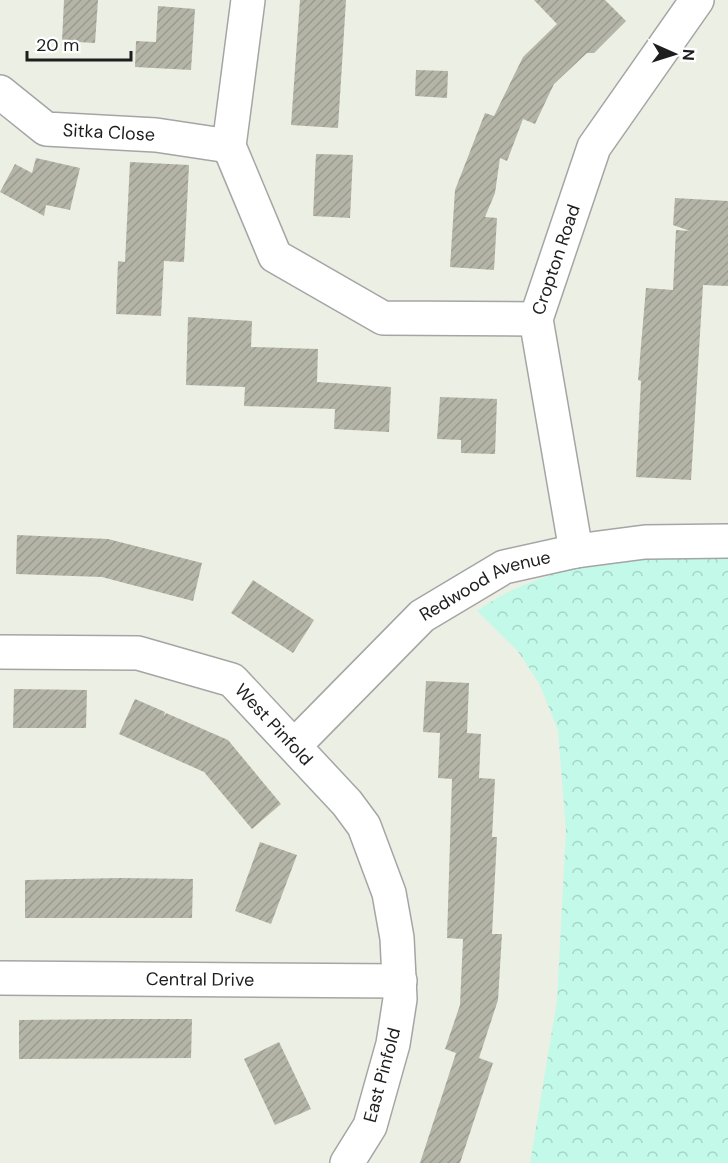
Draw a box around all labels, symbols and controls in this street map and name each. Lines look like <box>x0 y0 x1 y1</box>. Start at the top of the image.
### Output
scale bar <box>27 24 130 62</box>
north arrow <box>644 24 704 84</box>
text: 20 m <box>36 33 79 57</box>
text: N <box>678 48 699 61</box>
street label: Sitka Close <box>62 118 156 147</box>
street label: Cropton Road <box>526 201 586 318</box>
street label: Redwood Avenue <box>415 545 553 627</box>
street label: West Pinfold <box>229 678 318 771</box>
street label: Central Drive <box>146 967 254 992</box>
street label: East Pinfold <box>358 1025 406 1125</box>

